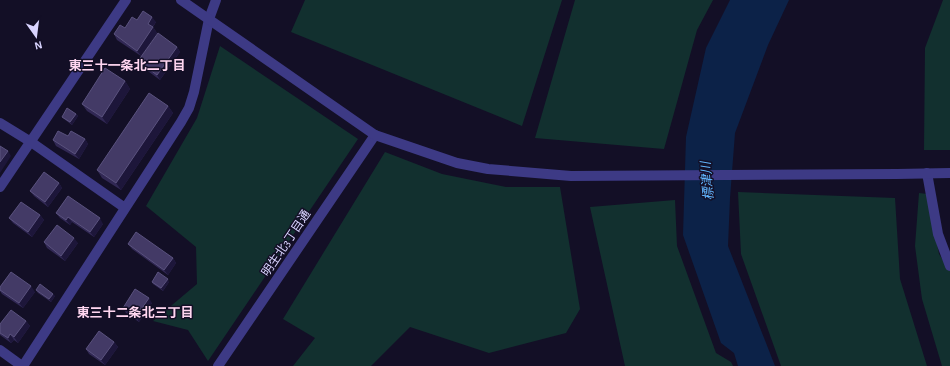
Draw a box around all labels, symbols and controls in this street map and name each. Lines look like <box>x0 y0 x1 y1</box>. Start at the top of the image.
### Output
north arrow <box>16 16 56 56</box>
text: N <box>33 39 43 51</box>
district label: 東三十一条北二丁目 <box>68 58 186 73</box>
water label: 標津川 <box>699 159 716 201</box>
street label: 明生北3丁目通 <box>259 207 312 278</box>
district label: 東三十二条北三丁目 <box>76 305 194 320</box>

